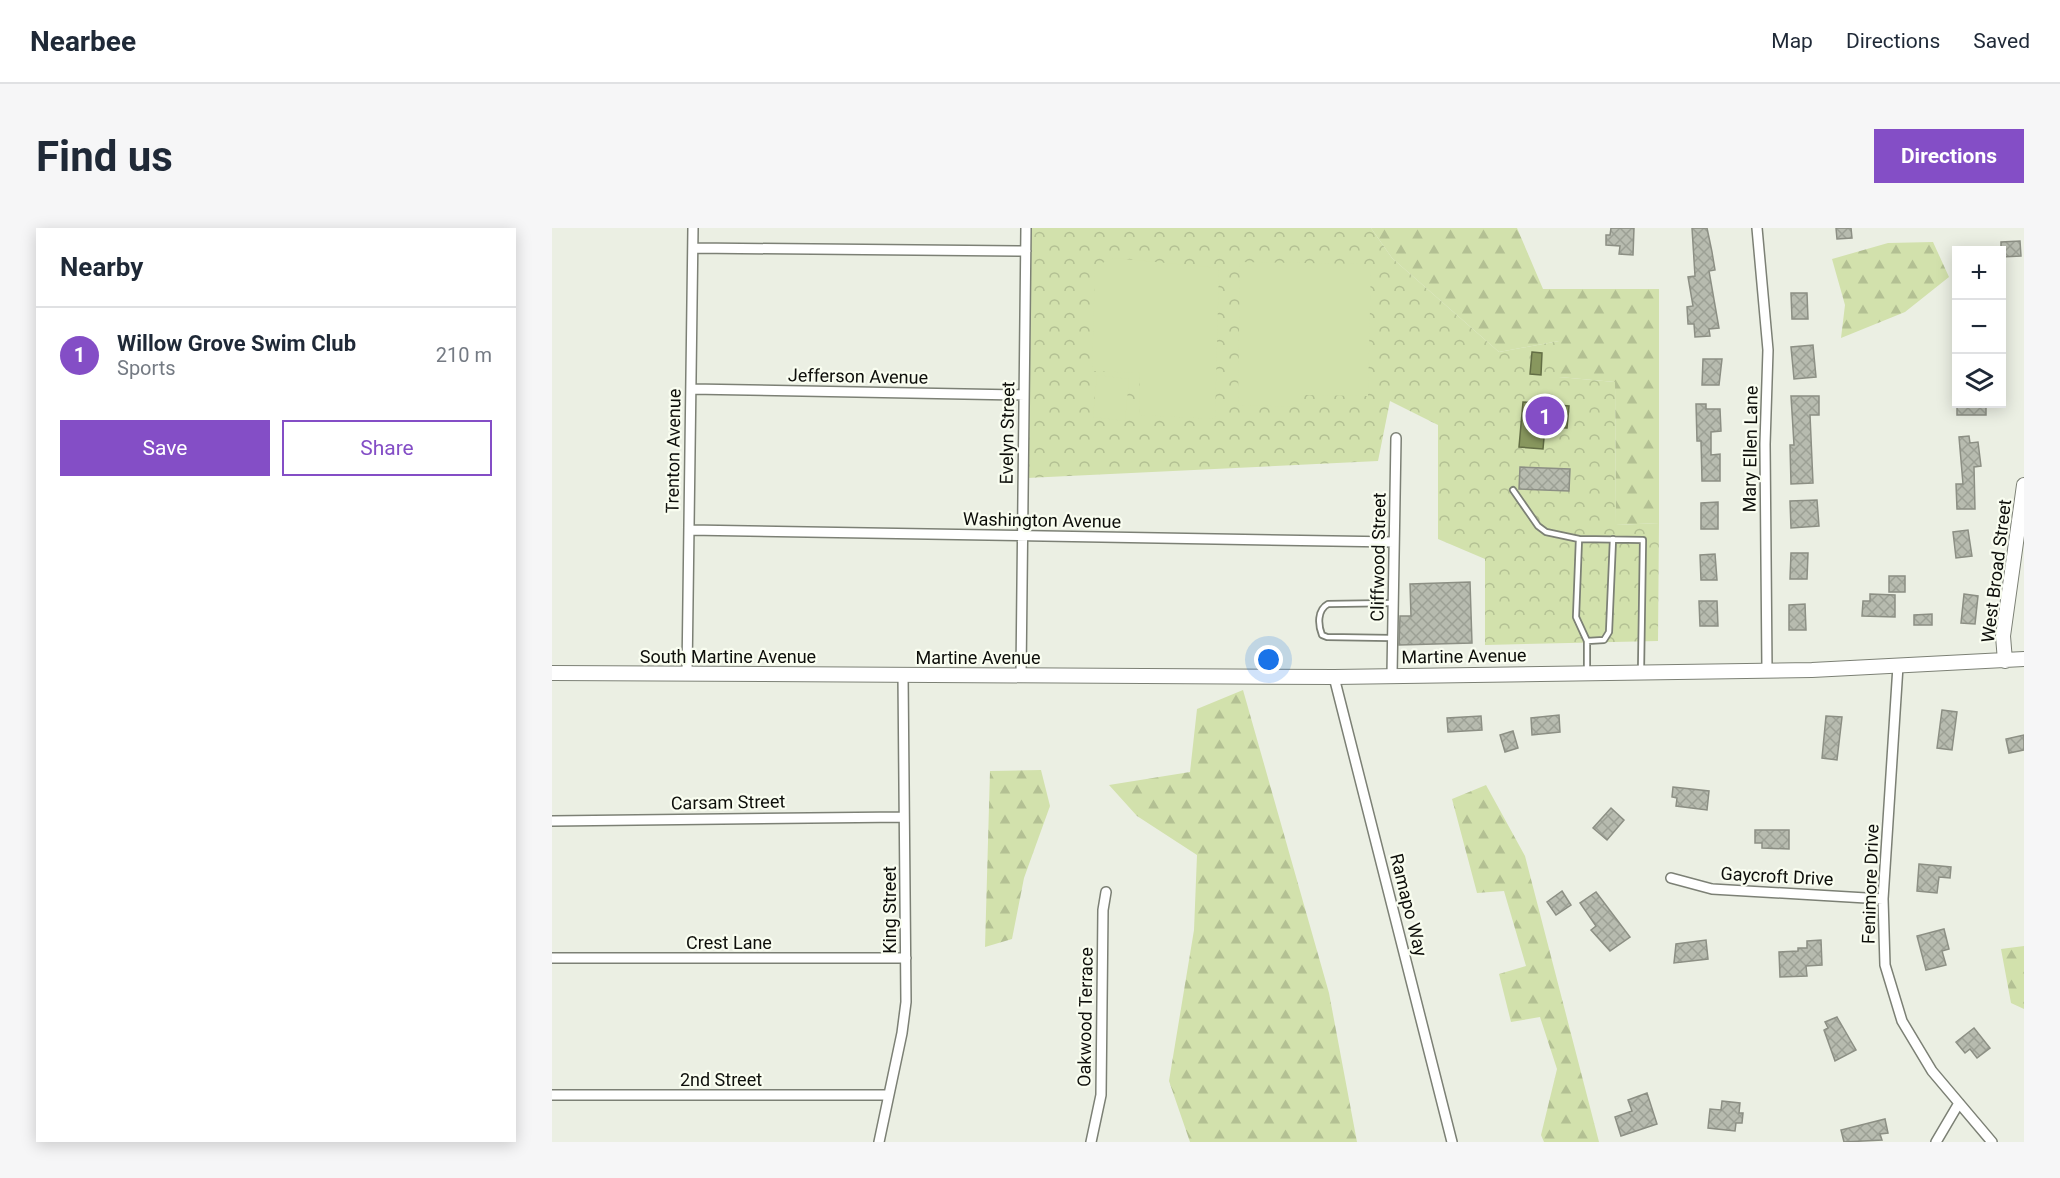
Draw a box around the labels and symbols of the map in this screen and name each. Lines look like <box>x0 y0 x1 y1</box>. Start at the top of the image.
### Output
street label: Jefferson Avenue <box>788 364 928 388</box>
street label: Evelyn Street <box>996 381 1018 485</box>
street label: Mary Ellen Lane <box>1738 385 1762 513</box>
street label: Trenton Avenue <box>661 388 685 514</box>
pin: 1 <box>1526 394 1564 438</box>
street label: Cliffwood Street <box>1366 492 1390 622</box>
street label: West Broad Street <box>1977 498 2015 644</box>
street label: Washington Avenue <box>963 508 1121 532</box>
street label: Martine Avenue <box>1401 644 1527 668</box>
your location <box>1254 645 1283 674</box>
street label: South Martine Avenue <box>640 646 816 667</box>
street label: Martine Avenue <box>915 647 1041 668</box>
street label: Carsam Street <box>671 791 785 813</box>
street label: Fenimore Drive <box>1857 824 1883 944</box>
street label: Ramapo Way <box>1386 851 1432 959</box>
street label: Gaycroft Drive <box>1720 863 1834 889</box>
street label: King Street <box>879 866 900 954</box>
street label: Crest Lane <box>686 932 772 953</box>
street label: Oakwood Terrace <box>1073 947 1097 1087</box>
street label: 2nd Street <box>680 1069 762 1090</box>

